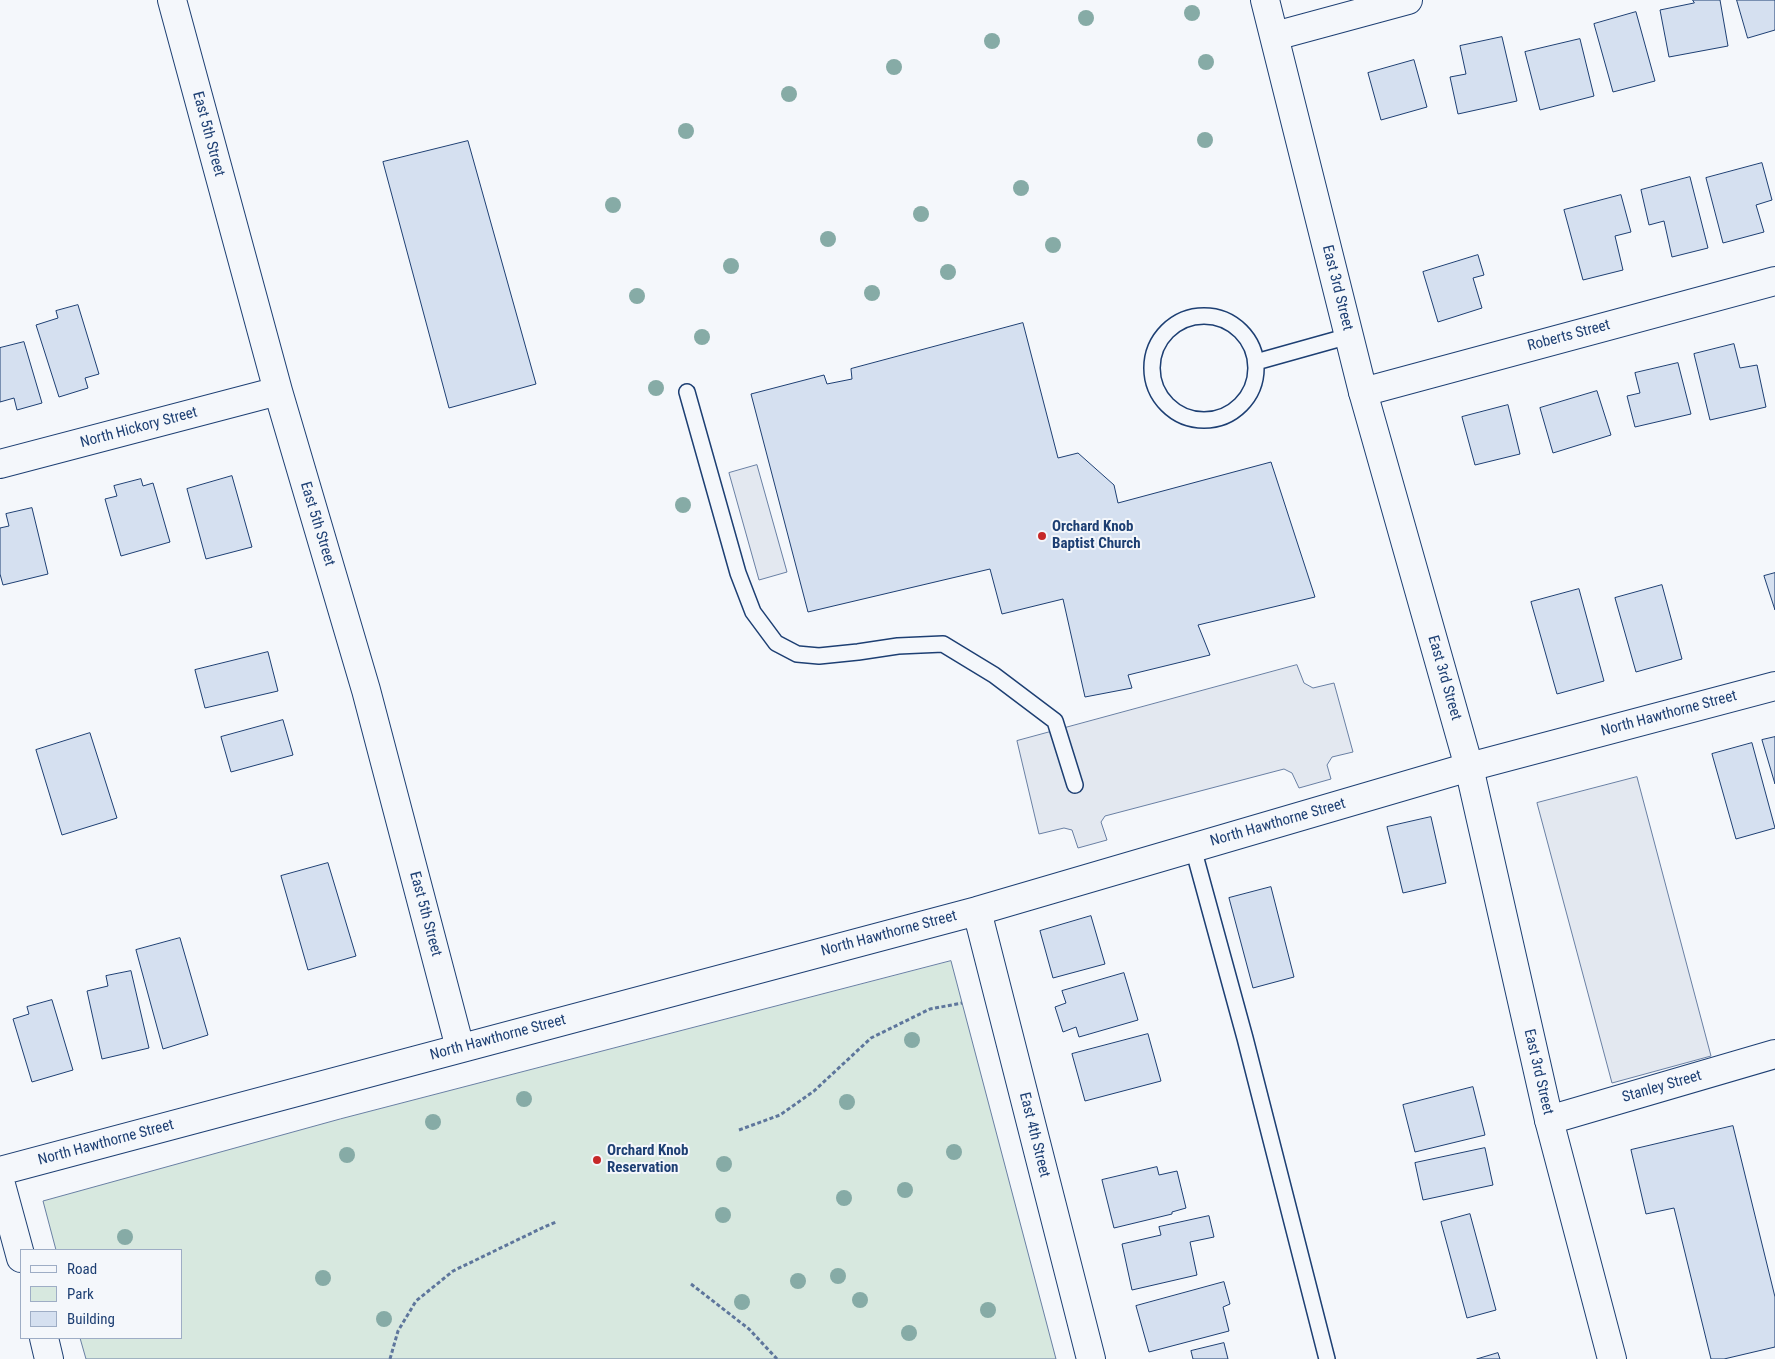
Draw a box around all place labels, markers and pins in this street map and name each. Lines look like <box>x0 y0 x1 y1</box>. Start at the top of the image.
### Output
place label: Orchard Knob Baptist Church <box>1052 518 1141 553</box>
marker: Orchard Knob Baptist Church <box>1036 530 1048 542</box>
place label: Orchard Knob Reservation <box>607 1142 689 1177</box>
marker: Orchard Knob Reservation <box>591 1154 603 1166</box>

